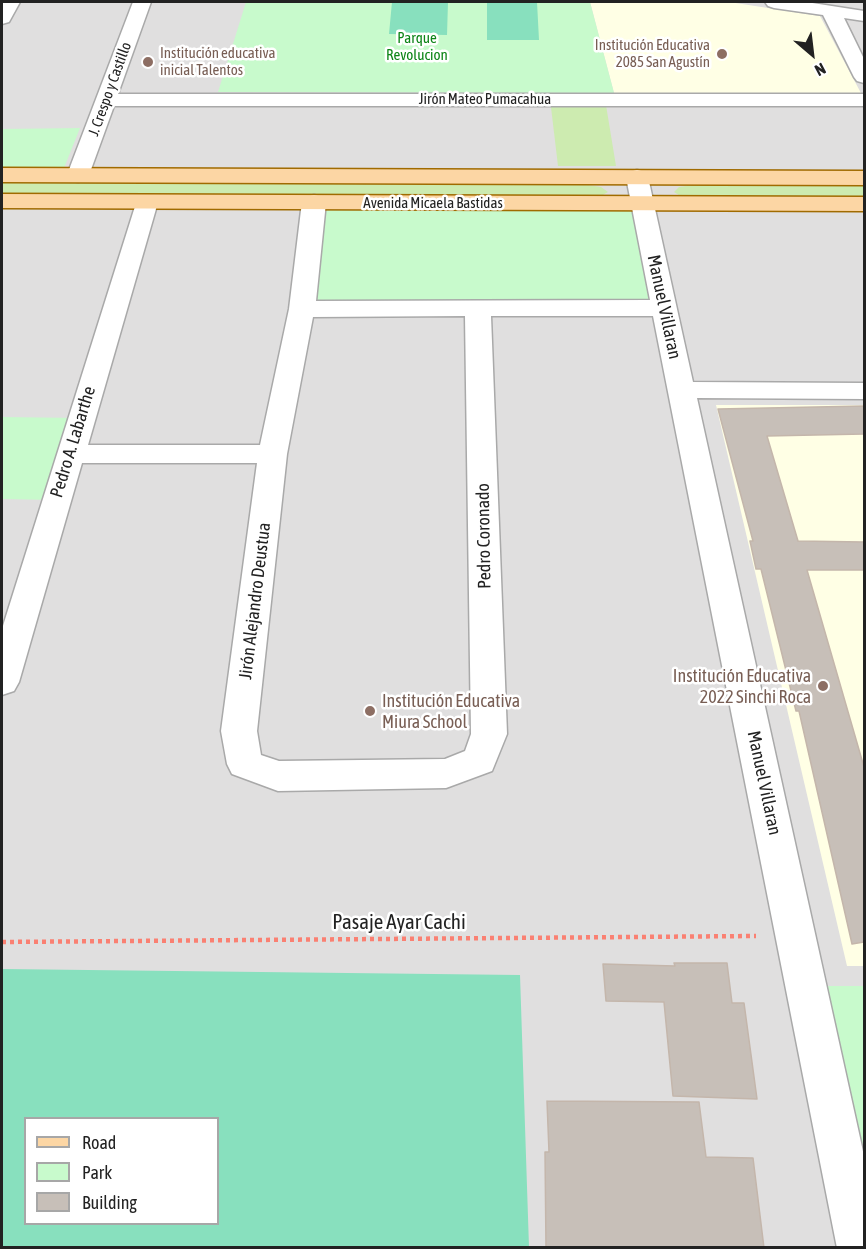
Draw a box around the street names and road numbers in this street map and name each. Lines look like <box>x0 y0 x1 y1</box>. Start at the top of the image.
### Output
street label: J. Crespo y Castillo <box>85 40 135 138</box>
street label: Jirón Mateo Pumacahua <box>419 90 551 108</box>
street label: Avenida Micaela Bastidas <box>363 194 503 212</box>
street label: Manuel Villaran <box>642 253 686 361</box>
street label: Pedro A. Labarthe <box>46 384 100 500</box>
street label: Pedro Coronado <box>472 483 496 589</box>
street label: Jirón Alejandro Deustua <box>235 521 275 681</box>
street label: Manuel Villaran <box>742 729 786 837</box>
street label: Pasaje Ayar Cachi <box>332 909 466 935</box>

